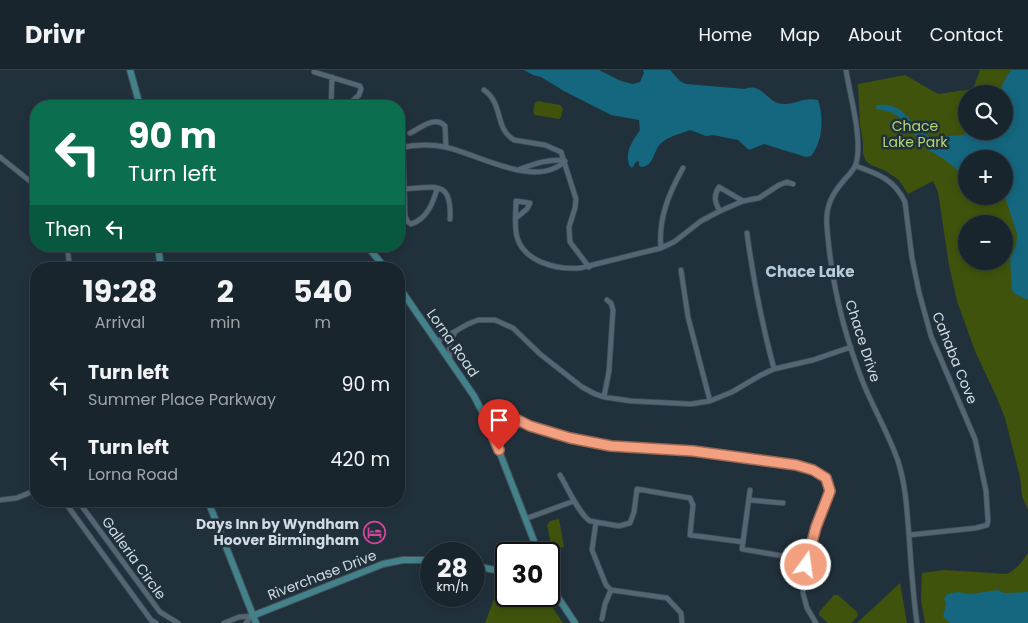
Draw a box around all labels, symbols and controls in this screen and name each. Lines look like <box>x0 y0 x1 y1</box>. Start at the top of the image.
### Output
text: Drivr <box>25 18 85 51</box>
text: Home <box>698 22 752 47</box>
text: Map <box>780 22 820 47</box>
text: About <box>848 22 902 47</box>
text: Contact <box>930 22 1003 47</box>
map controls <box>958 85 1013 270</box>
button: search <box>958 85 1013 140</box>
text: 90 m <box>128 111 217 160</box>
park label: Chace Lake Park <box>882 116 948 152</box>
icon: left <box>45 120 110 185</box>
button: + <box>958 150 1013 205</box>
text: Turn left <box>128 158 216 189</box>
icon: left <box>101 215 129 243</box>
button: − <box>958 215 1013 270</box>
text: Then <box>45 216 91 243</box>
district label: Chace Lake <box>765 261 855 282</box>
text: 19:28 <box>83 270 157 313</box>
text: 2 <box>217 270 234 313</box>
text: 540 <box>293 270 352 313</box>
street label: Chace Drive <box>840 297 886 385</box>
street label: Lorna Road <box>422 305 484 381</box>
street label: Cahaba Cove <box>927 309 983 407</box>
text: Arrival <box>95 311 145 334</box>
text: min <box>210 311 241 334</box>
text: m <box>315 311 331 334</box>
text: Turn left <box>88 359 169 386</box>
icon: left <box>45 371 73 399</box>
text: 90 m <box>341 371 390 398</box>
text: Summer Place Parkway <box>88 388 276 411</box>
pin <box>478 399 520 450</box>
icon: arrive <box>485 406 513 434</box>
text: Turn left <box>88 434 169 461</box>
icon: left <box>45 446 73 474</box>
text: 420 m <box>331 446 390 473</box>
text: Lorna Road <box>88 463 178 486</box>
street label: Galleria Circle <box>97 513 171 604</box>
place label: Days Inn by Wyndham Hoover Birmingham <box>196 514 359 550</box>
hotel icon: Days Inn by Wyndham Hoover Birmingham <box>363 520 387 544</box>
position arrow <box>779 538 831 590</box>
speed limit sign: 30 <box>495 542 560 607</box>
street label: Riverchase Drive <box>265 545 380 605</box>
text: 28 <box>437 551 468 586</box>
text: km/h <box>437 578 468 595</box>

